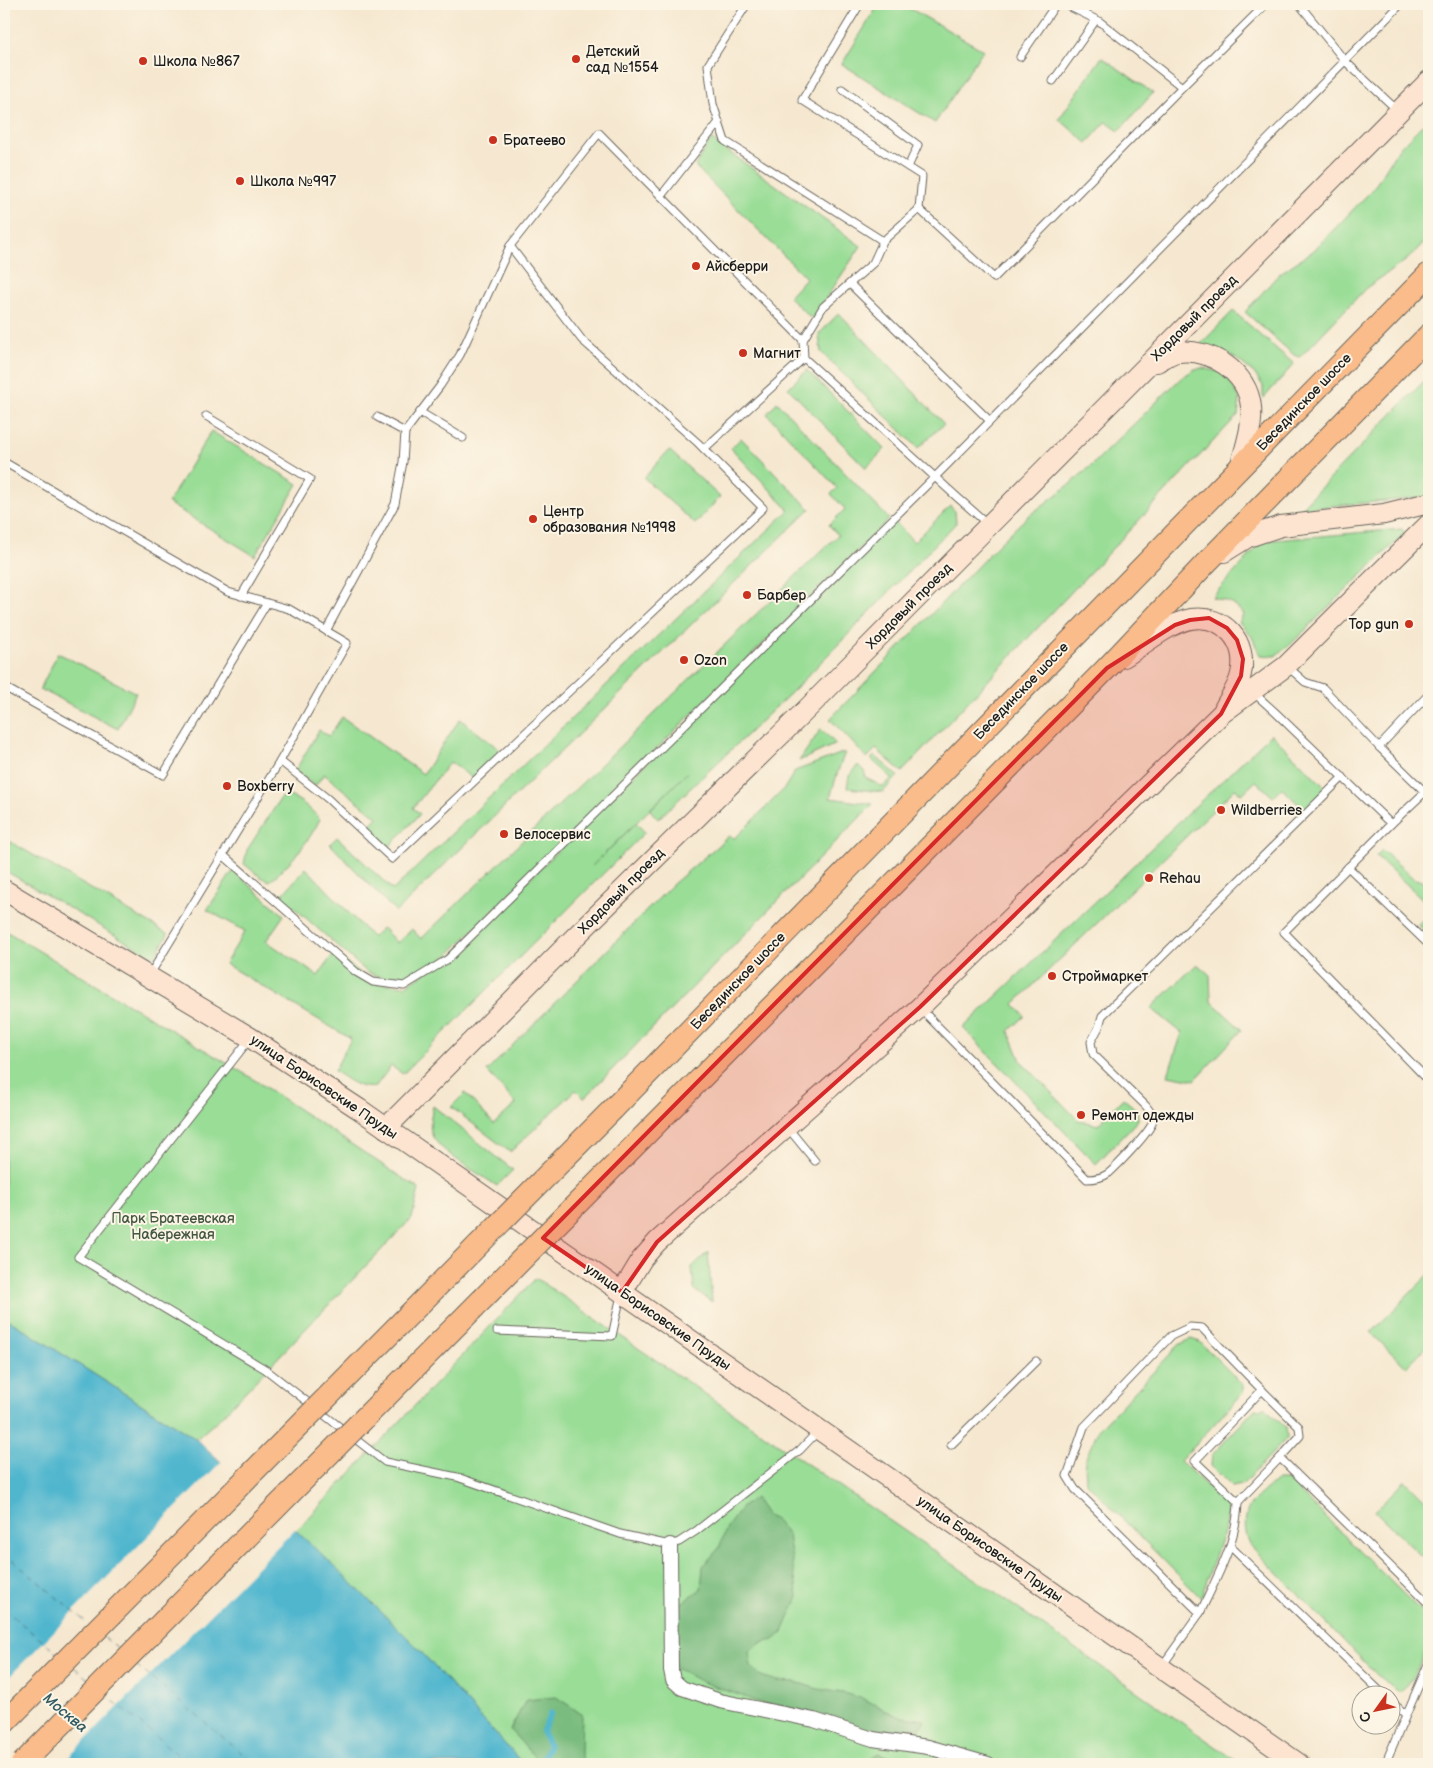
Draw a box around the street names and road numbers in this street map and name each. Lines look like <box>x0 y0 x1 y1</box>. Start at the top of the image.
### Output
street label: Хордовый проезд <box>1147 271 1241 365</box>
street label: Бесединское шоссе <box>1253 350 1355 454</box>
street label: Хордовый проезд <box>862 559 956 653</box>
street label: Бесединское шоссе <box>970 639 1072 743</box>
street label: Хордовый проезд <box>574 844 668 938</box>
street label: Бесединское шоссе <box>687 929 789 1033</box>
street label: улица Борисовские Пруды <box>247 1031 401 1143</box>
street label: улица Борисовские Пруды <box>582 1260 734 1374</box>
street label: улица Борисовские Пруды <box>914 1492 1066 1606</box>

